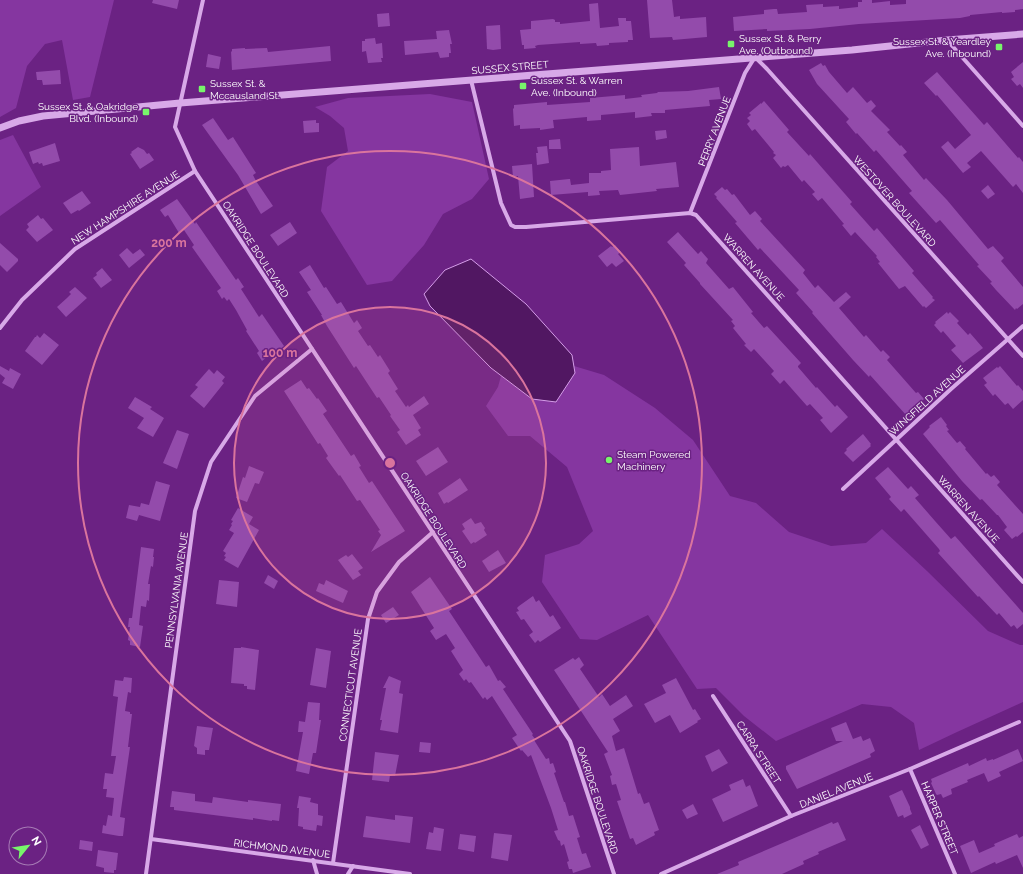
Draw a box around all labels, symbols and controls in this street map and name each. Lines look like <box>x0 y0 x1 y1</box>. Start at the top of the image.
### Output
place label: Sussex St. & Perry Ave. (Outbound) <box>739 33 822 56</box>
place label: Sussex St. & Yeardley Ave. (Inbound) <box>893 36 992 59</box>
marker: Sussex St. & Perry Ave. (Outbound) <box>726 39 736 49</box>
marker: Sussex St. & Yeardley Ave. (Inbound) <box>994 42 1004 52</box>
street label: SUSSEX STREET <box>471 59 549 76</box>
place label: Sussex St. & Warren Ave. (Inbound) <box>531 75 623 98</box>
place label: Sussex St. & Mccausland St. <box>210 78 280 101</box>
marker: Sussex St. & Warren Ave. (Inbound) <box>518 81 528 91</box>
marker: Sussex St. & Mccausland St. <box>197 84 207 94</box>
street label: PERRY AVENUE <box>696 95 733 168</box>
place label: Sussex St. & Oakridge Blvd. (Inbound) <box>38 101 138 124</box>
marker: Sussex St. & Oakridge Blvd. (Inbound) <box>141 107 151 117</box>
street label: WESTOVER BOULEVARD <box>851 154 938 249</box>
street label: NEW HAMPSHIRE AVENUE <box>69 168 181 247</box>
street label: OAKRIDGE BOULEVARD <box>220 199 291 300</box>
street label: WARREN AVENUE <box>721 232 787 303</box>
text: 200 m <box>151 236 187 250</box>
text: 100 m <box>263 346 297 360</box>
street label: WINGFIELD AVENUE <box>887 364 967 437</box>
place label: Steam Powered Machinery <box>617 449 690 472</box>
marker: Steam Powered Machinery <box>604 455 614 465</box>
centre of rings <box>383 456 397 470</box>
street label: OAKRIDGE BOULEVARD <box>398 470 469 571</box>
street label: WARREN AVENUE <box>936 474 1002 545</box>
street label: PENNSYLVANIA AVENUE <box>163 531 190 649</box>
street label: CONNECTICUT AVENUE <box>337 628 364 742</box>
street label: CARRA STREET <box>734 719 783 786</box>
street label: OAKRIDGE BOULEVARD <box>575 745 620 855</box>
street label: DANIEL AVENUE <box>798 771 874 810</box>
street label: HARPER STREET <box>919 780 960 857</box>
north arrow <box>8 826 48 866</box>
text: N <box>28 834 44 848</box>
street label: RICHMOND AVENUE <box>233 837 331 860</box>

